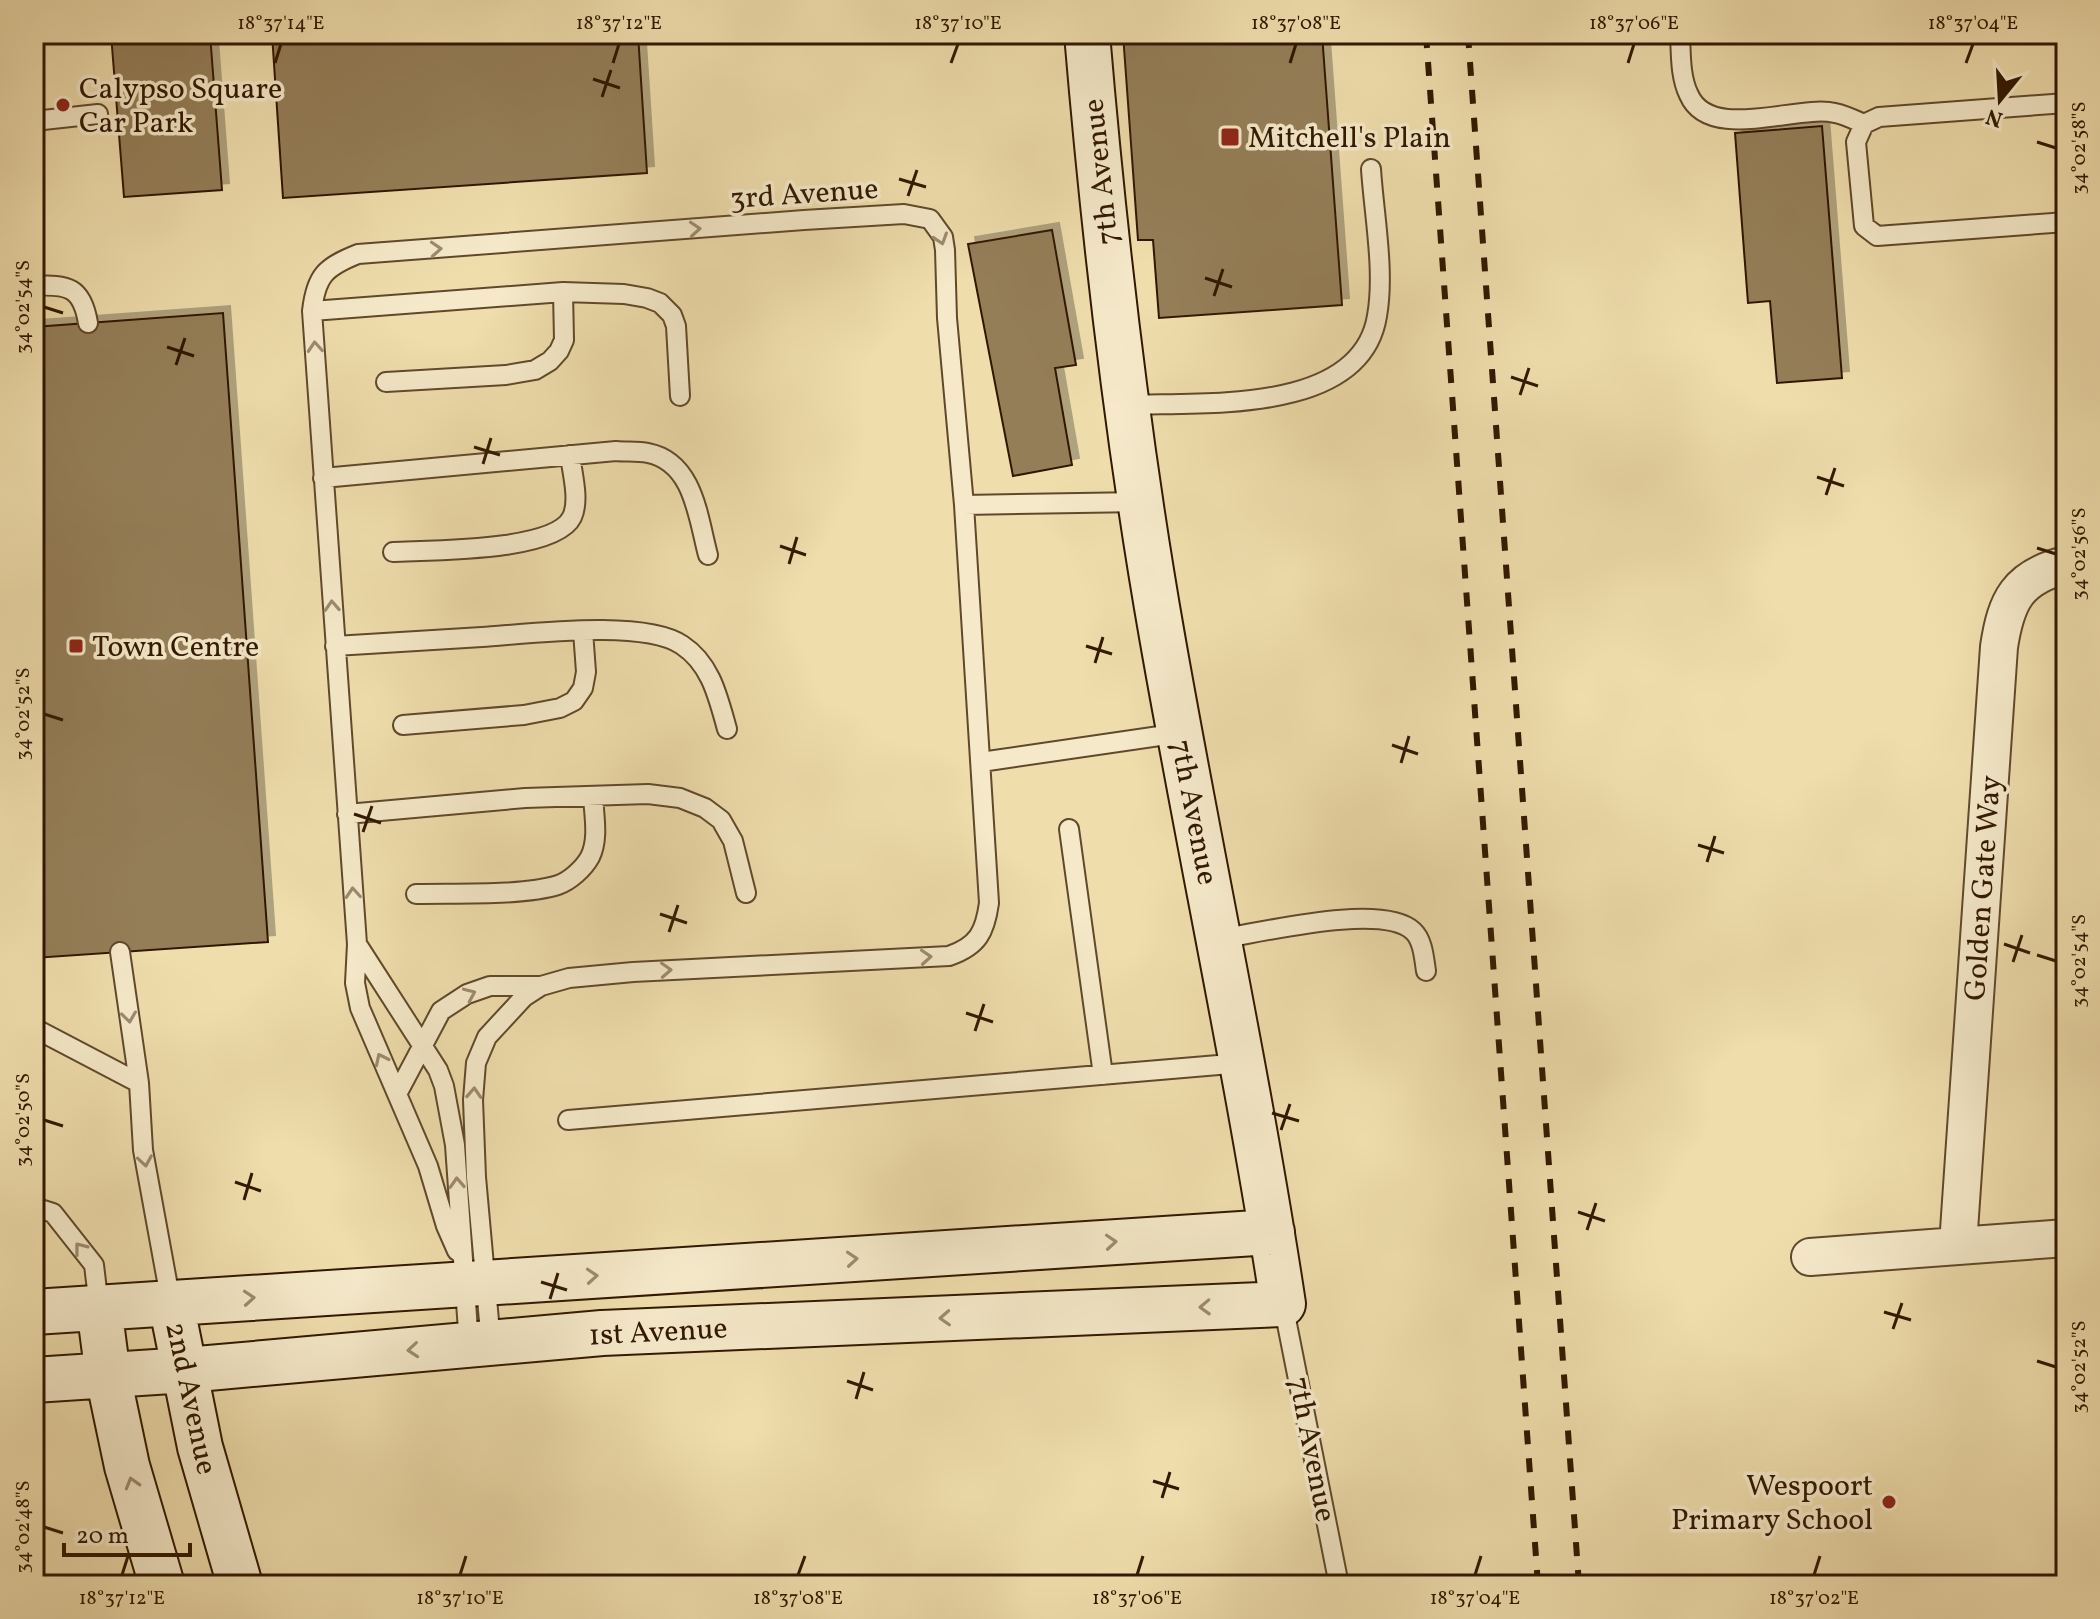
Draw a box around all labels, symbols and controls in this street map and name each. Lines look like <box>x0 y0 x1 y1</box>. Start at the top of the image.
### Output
text: 18°37'14"E <box>237 10 325 38</box>
text: 18°37'12"E <box>576 10 662 38</box>
text: 18°37'10"E <box>914 10 1002 38</box>
text: 18°37'08"E <box>1251 10 1341 38</box>
text: 18°37'06"E <box>1589 10 1679 38</box>
text: 18°37'04"E <box>1928 10 2018 38</box>
north arrow <box>1960 60 2040 140</box>
place label: Calypso Square Car Park <box>79 69 282 145</box>
marker: Calypso Square Car Park <box>54 96 72 114</box>
street label: 7th Avenue <box>1073 96 1131 247</box>
text: N <box>1982 99 2007 134</box>
text: 34°02'58"S <box>2066 102 2094 194</box>
place label: Mitchell's Plain <box>1248 118 1451 160</box>
marker: Mitchell's Plain <box>1219 126 1241 148</box>
street label: 3rd Avenue <box>728 169 880 221</box>
one-way arrow <box>689 220 702 237</box>
one-way arrow <box>932 232 948 245</box>
one-way arrow <box>429 241 442 258</box>
text: 34°02'54"S <box>10 260 38 354</box>
one-way arrow <box>307 340 324 353</box>
text: 34°02'56"S <box>2066 508 2094 600</box>
one-way arrow <box>324 599 341 612</box>
place label: Town Centre <box>92 627 259 669</box>
marker: Town Centre <box>67 637 85 655</box>
text: 34°02'52"S <box>10 667 38 761</box>
street label: 7th Avenue <box>1158 736 1228 889</box>
street label: Golden Gate Way <box>1955 774 2013 1002</box>
one-way arrow <box>345 886 362 899</box>
text: 34°02'54"S <box>2066 914 2094 1008</box>
one-way arrow <box>920 949 933 966</box>
one-way arrow <box>660 962 673 979</box>
one-way arrow <box>462 988 477 1004</box>
one-way arrow <box>120 1011 137 1024</box>
one-way arrow <box>375 1053 391 1068</box>
text: 34°02'50"S <box>10 1073 38 1167</box>
one-way arrow <box>465 1086 482 1099</box>
one-way arrow <box>136 1154 153 1168</box>
one-way arrow <box>449 1176 466 1189</box>
one-way arrow <box>1105 1234 1118 1251</box>
one-way arrow <box>76 1242 90 1257</box>
one-way arrow <box>846 1251 859 1268</box>
one-way arrow <box>586 1268 599 1285</box>
one-way arrow <box>243 1290 256 1307</box>
one-way arrow <box>1198 1298 1211 1315</box>
street label: 1st Avenue <box>588 1308 729 1358</box>
one-way arrow <box>938 1309 951 1326</box>
street label: 2nd Avenue <box>153 1318 227 1479</box>
text: 34°02'52"S <box>2066 1320 2094 1414</box>
one-way arrow <box>406 1341 419 1358</box>
street label: 7th Avenue <box>1276 1373 1346 1526</box>
place label: Wespoort Primary School <box>1671 1466 1873 1542</box>
one-way arrow <box>125 1477 141 1491</box>
text: 34°02'48"S <box>10 1480 38 1574</box>
marker: Wespoort Primary School <box>1880 1493 1898 1511</box>
scale bar <box>64 1507 190 1557</box>
text: 20 m <box>76 1520 129 1554</box>
text: 18°37'12"E <box>79 1585 165 1613</box>
text: 18°37'10"E <box>416 1585 504 1613</box>
text: 18°37'08"E <box>753 1585 843 1613</box>
text: 18°37'06"E <box>1092 1585 1182 1613</box>
text: 18°37'04"E <box>1430 1585 1520 1613</box>
text: 18°37'02"E <box>1769 1585 1859 1613</box>

